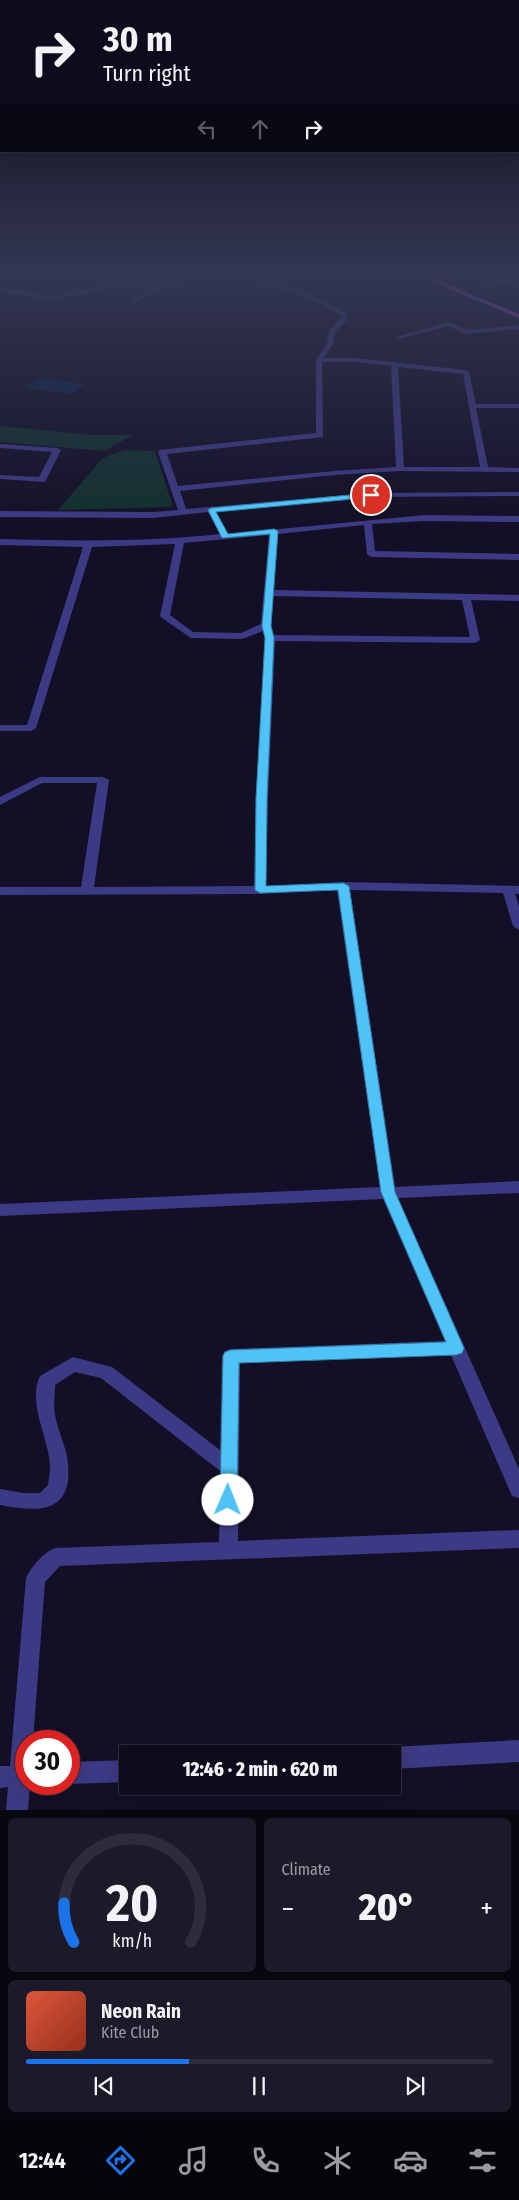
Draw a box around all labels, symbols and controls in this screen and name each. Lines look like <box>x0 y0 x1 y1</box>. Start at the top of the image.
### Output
text: 30 m <box>103 18 173 60</box>
icon: right <box>20 20 85 85</box>
text: Turn right <box>103 60 191 87</box>
icon: left <box>193 115 221 143</box>
icon: ahead <box>246 115 274 143</box>
icon: right <box>299 115 327 143</box>
pin <box>350 474 392 516</box>
icon: arrive <box>357 481 385 509</box>
position arrow <box>201 1473 253 1525</box>
speed limit sign: 30 <box>15 1730 80 1795</box>
text: 12:46 · 2 min · 620 m <box>182 1758 338 1781</box>
text: Climate <box>282 1860 331 1879</box>
text: 20 <box>105 1872 158 1935</box>
text: 20° <box>359 1884 416 1930</box>
text: − <box>282 1892 294 1925</box>
text: + <box>480 1892 493 1925</box>
text: km/h <box>112 1930 152 1952</box>
text: Neon Rain <box>101 2000 181 2023</box>
text: Kite Club <box>101 2023 159 2042</box>
icon: previous <box>90 2072 118 2100</box>
icon: pause <box>245 2072 273 2100</box>
icon: next <box>401 2072 429 2100</box>
icon: directions <box>103 2143 138 2178</box>
icon: music <box>176 2143 211 2178</box>
icon: phone <box>248 2143 283 2178</box>
icon: climate <box>320 2143 355 2178</box>
icon: car <box>393 2143 428 2178</box>
icon: filters <box>465 2143 500 2178</box>
text: 12:44 <box>19 2147 66 2174</box>

